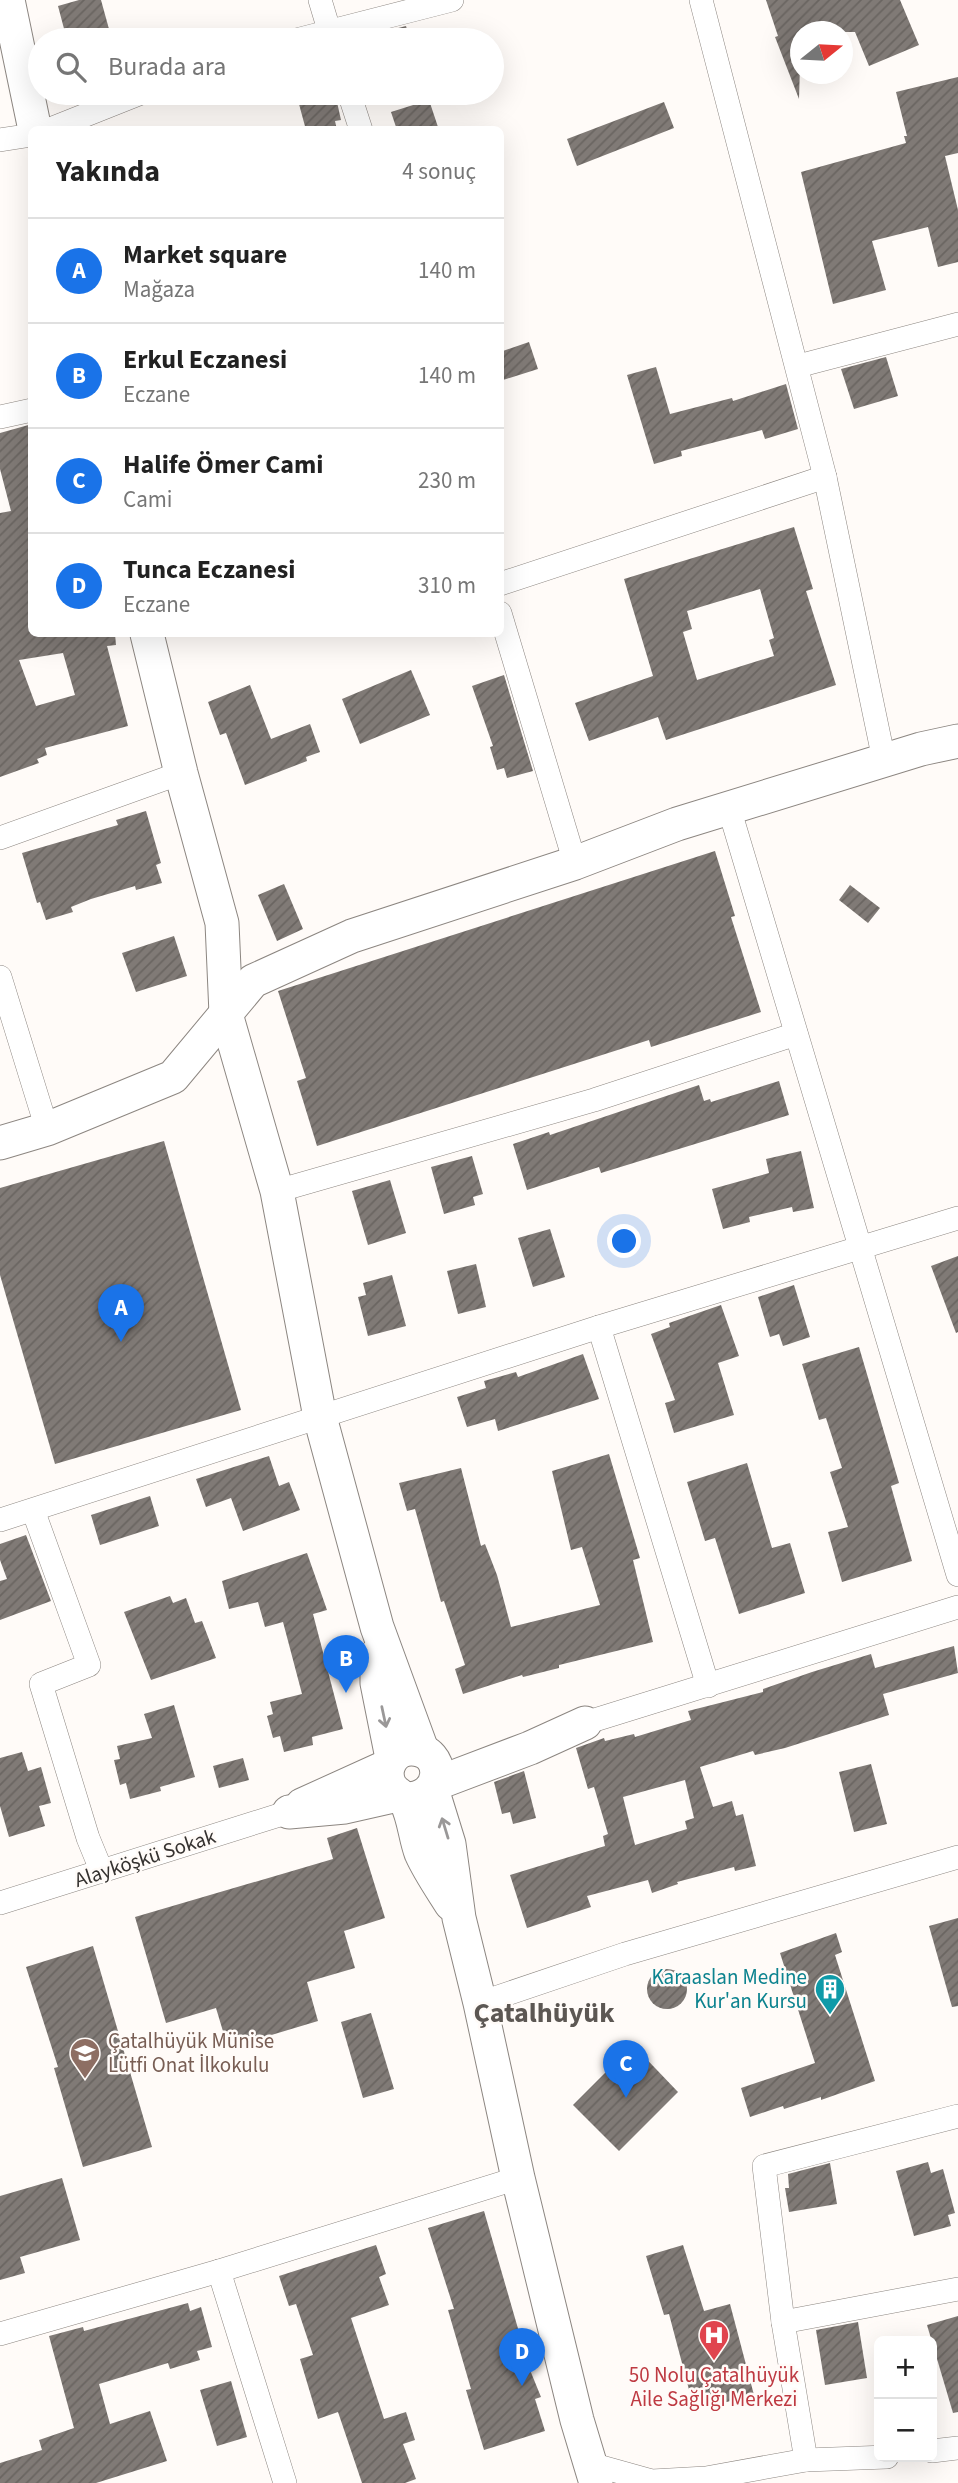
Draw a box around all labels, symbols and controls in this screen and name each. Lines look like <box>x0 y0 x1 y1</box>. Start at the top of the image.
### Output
north arrow <box>790 21 853 84</box>
search box <box>28 28 504 105</box>
icon: search <box>52 48 90 86</box>
text: Burada ara <box>108 48 226 85</box>
text: Yakında <box>56 150 160 193</box>
text: 4 sonuç <box>402 155 476 188</box>
text: Market square <box>123 236 287 273</box>
text: A <box>72 254 86 287</box>
text: 140 m <box>418 254 476 287</box>
text: Mağaza <box>123 273 195 306</box>
text: Erkul Eczanesi <box>123 341 287 378</box>
text: B <box>72 359 86 392</box>
text: 140 m <box>418 359 476 392</box>
text: Eczane <box>123 378 190 411</box>
text: Halife Ömer Cami <box>123 446 324 483</box>
text: C <box>72 464 86 497</box>
text: 230 m <box>418 464 476 497</box>
text: Cami <box>123 483 172 516</box>
text: Tunca Eczanesi <box>123 551 295 588</box>
text: D <box>72 569 86 602</box>
text: 310 m <box>418 569 476 602</box>
text: Eczane <box>123 588 190 621</box>
your location <box>607 1224 641 1258</box>
pin: A <box>98 1284 144 1342</box>
pin: B <box>323 1635 369 1693</box>
one-way arrow <box>377 1705 391 1728</box>
one-way arrow <box>437 1818 450 1840</box>
street label: Alayköşkü Sokak <box>71 1821 220 1895</box>
place label: Karaaslan Medine Kur'an Kursu <box>651 1962 807 2016</box>
building icon: Karaaslan Medine Kur'an Kursu <box>813 1972 847 2016</box>
district label: Çatalhüyük <box>473 1993 615 2033</box>
place label: Çatalhüyük Münise Lütfi Onat İlkokulu <box>108 2026 274 2080</box>
school or university icon: Çatalhüyük Münise Lütfi Onat İlkokulu <box>68 2036 102 2080</box>
pin: C <box>603 2040 649 2098</box>
hospital icon: 50 Nolu Çatalhüyük Aile Sağlığı Merkezi <box>697 2318 731 2362</box>
pin: D <box>499 2328 545 2386</box>
map controls <box>874 2336 937 2462</box>
button: + <box>874 2336 937 2399</box>
place label: 50 Nolu Çatalhüyük Aile Sağlığı Merkezi <box>629 2360 800 2414</box>
button: − <box>874 2399 937 2462</box>

